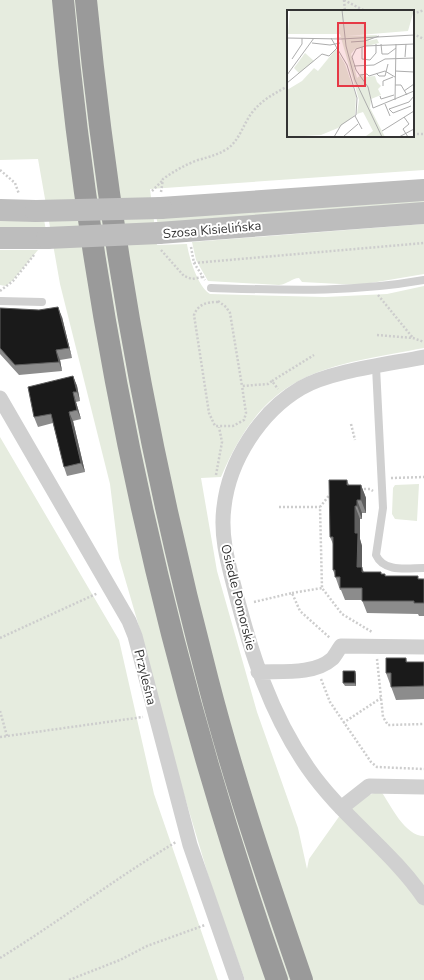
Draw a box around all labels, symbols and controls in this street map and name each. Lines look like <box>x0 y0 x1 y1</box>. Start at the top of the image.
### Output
inset map <box>287 10 414 137</box>
street label: Szosa Kisielińska <box>162 217 262 243</box>
street label: Osiedle Pomorskie <box>216 542 260 652</box>
street label: Przyleśna <box>129 648 161 707</box>

